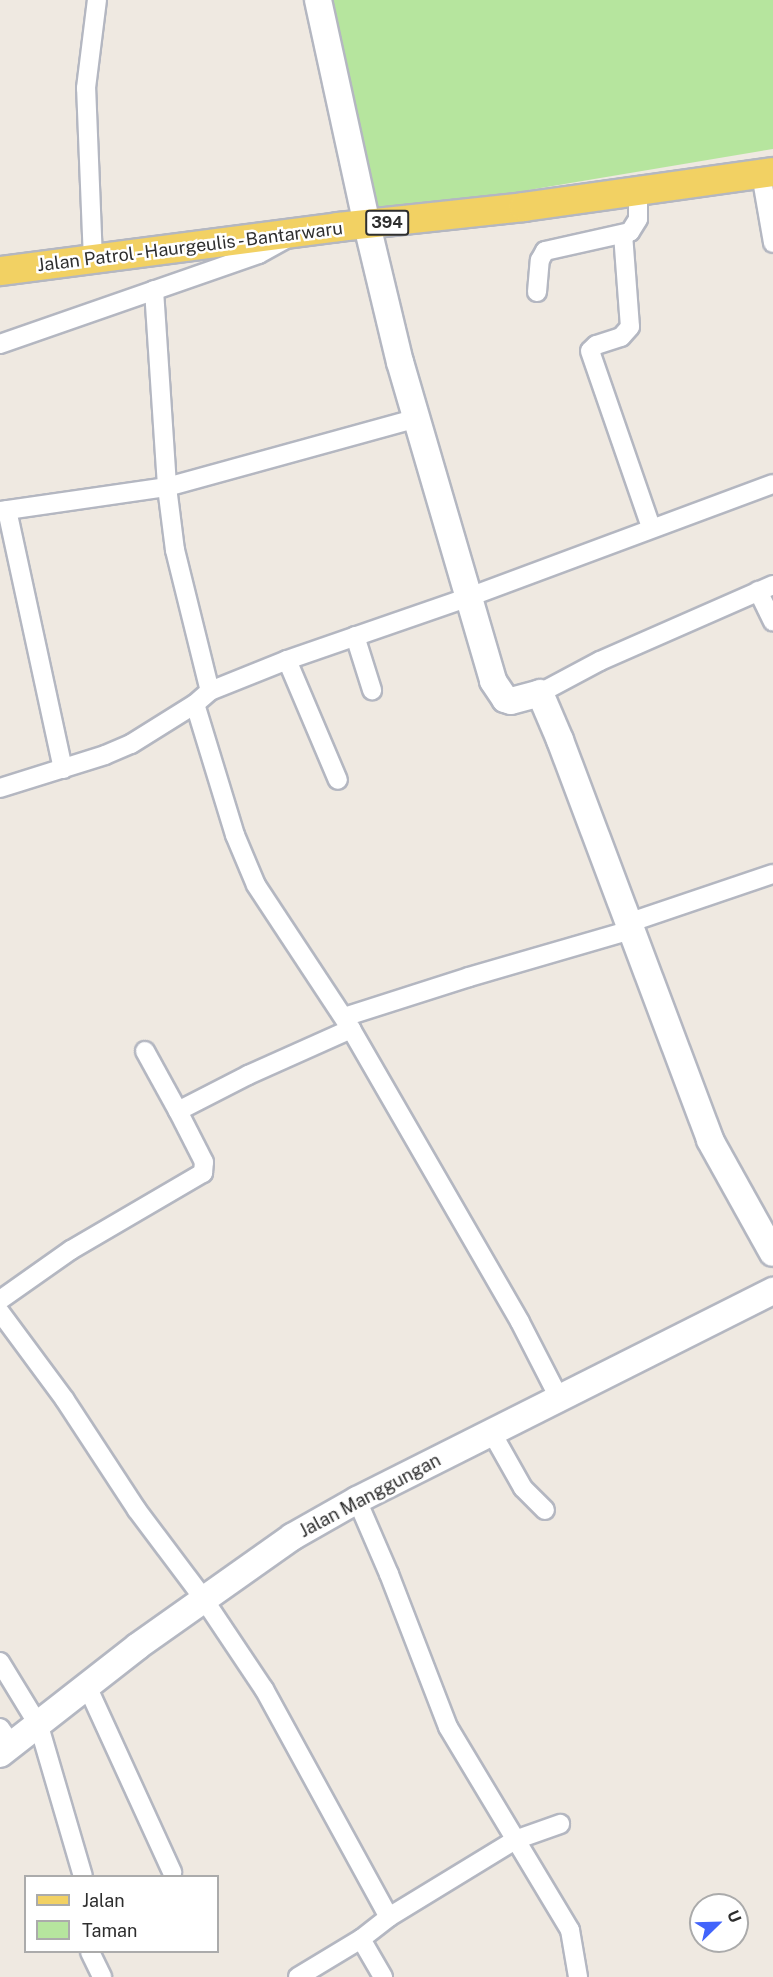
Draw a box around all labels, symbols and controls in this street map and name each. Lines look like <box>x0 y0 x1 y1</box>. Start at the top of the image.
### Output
road number: 394 <box>364 210 410 236</box>
street label: Jalan Patrol - Haurgeulis - Bantarwaru <box>31 217 349 277</box>
street label: Jalan Manggungan <box>295 1450 445 1542</box>
legend <box>24 1875 219 1953</box>
text: Jalan <box>82 1890 125 1911</box>
north arrow <box>689 1893 749 1953</box>
text: U <box>723 1908 745 1926</box>
text: Taman <box>82 1920 137 1941</box>

